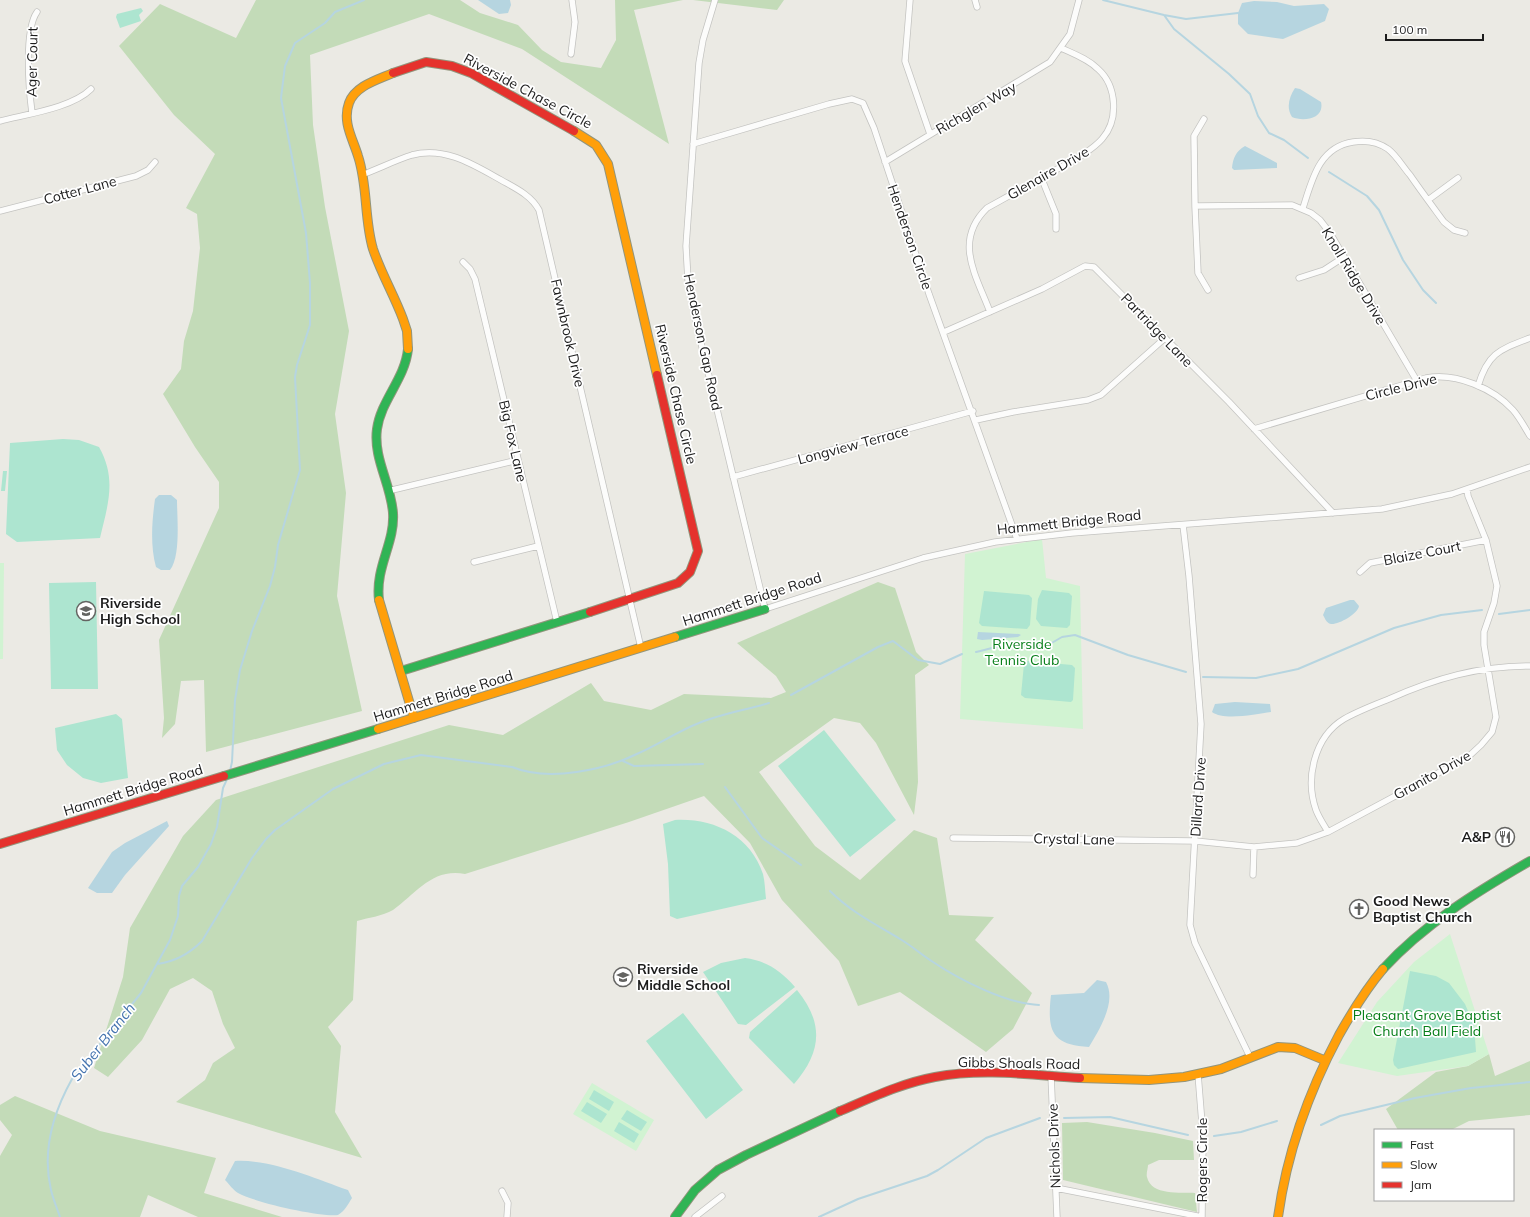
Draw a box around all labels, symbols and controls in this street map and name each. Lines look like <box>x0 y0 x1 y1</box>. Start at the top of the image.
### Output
scale bar <box>1386 16 1483 42</box>
text: 100 m <box>1392 22 1427 37</box>
street label: Ager Court <box>22 26 42 97</box>
street label: Riverside Chase Circle <box>461 49 595 133</box>
street label: Richglen Way <box>933 77 1020 138</box>
street label: Glenaire Drive <box>1004 142 1092 204</box>
street label: Cotter Lane <box>42 172 118 208</box>
street label: Henderson Circle <box>884 182 936 292</box>
street label: Knoll Ridge Drive <box>1318 224 1390 328</box>
street label: Henderson Gap Road <box>680 272 726 412</box>
street label: Fawnbrook Drive <box>547 277 589 389</box>
street label: Partridge Lane <box>1117 289 1197 371</box>
street label: Riverside Chase Circle <box>651 322 701 466</box>
street label: Circle Drive <box>1363 369 1439 405</box>
street label: Big Fox Lane <box>495 398 531 484</box>
street label: Longview Terrace <box>796 422 910 468</box>
street label: Hammett Bridge Road <box>996 505 1142 539</box>
street label: Blaize Court <box>1382 537 1462 569</box>
street label: Hammett Bridge Road <box>680 568 824 630</box>
place label: Riverside High School <box>100 594 180 628</box>
school or university icon: Riverside High School <box>75 600 97 622</box>
park label: Riverside Tennis Club <box>985 635 1059 669</box>
street label: Hammett Bridge Road <box>371 666 515 726</box>
street label: Granito Drive <box>1390 746 1474 804</box>
street label: Dillard Drive <box>1186 757 1210 837</box>
street label: Hammett Bridge Road <box>61 760 205 820</box>
restaurant icon: A&P <box>1494 826 1516 848</box>
place label: A&P <box>1462 828 1491 846</box>
street label: Crystal Lane <box>1033 829 1115 849</box>
place label: Good News Baptist Church <box>1373 892 1472 926</box>
church icon: Good News Baptist Church <box>1348 898 1370 920</box>
place label: Riverside Middle School <box>637 960 730 994</box>
school or university icon: Riverside Middle School <box>612 966 634 988</box>
water label: Suber Branch <box>66 999 139 1085</box>
park label: Pleasant Grove Baptist Church Ball Field <box>1353 1006 1501 1040</box>
street label: Gibbs Shoals Road <box>958 1053 1080 1073</box>
street label: Nichols Drive <box>1044 1103 1064 1189</box>
street label: Rogers Circle <box>1193 1118 1211 1202</box>
legend <box>1374 1129 1514 1201</box>
text: Fast <box>1410 1137 1434 1152</box>
text: Slow <box>1410 1157 1438 1172</box>
text: Jam <box>1410 1177 1432 1192</box>

